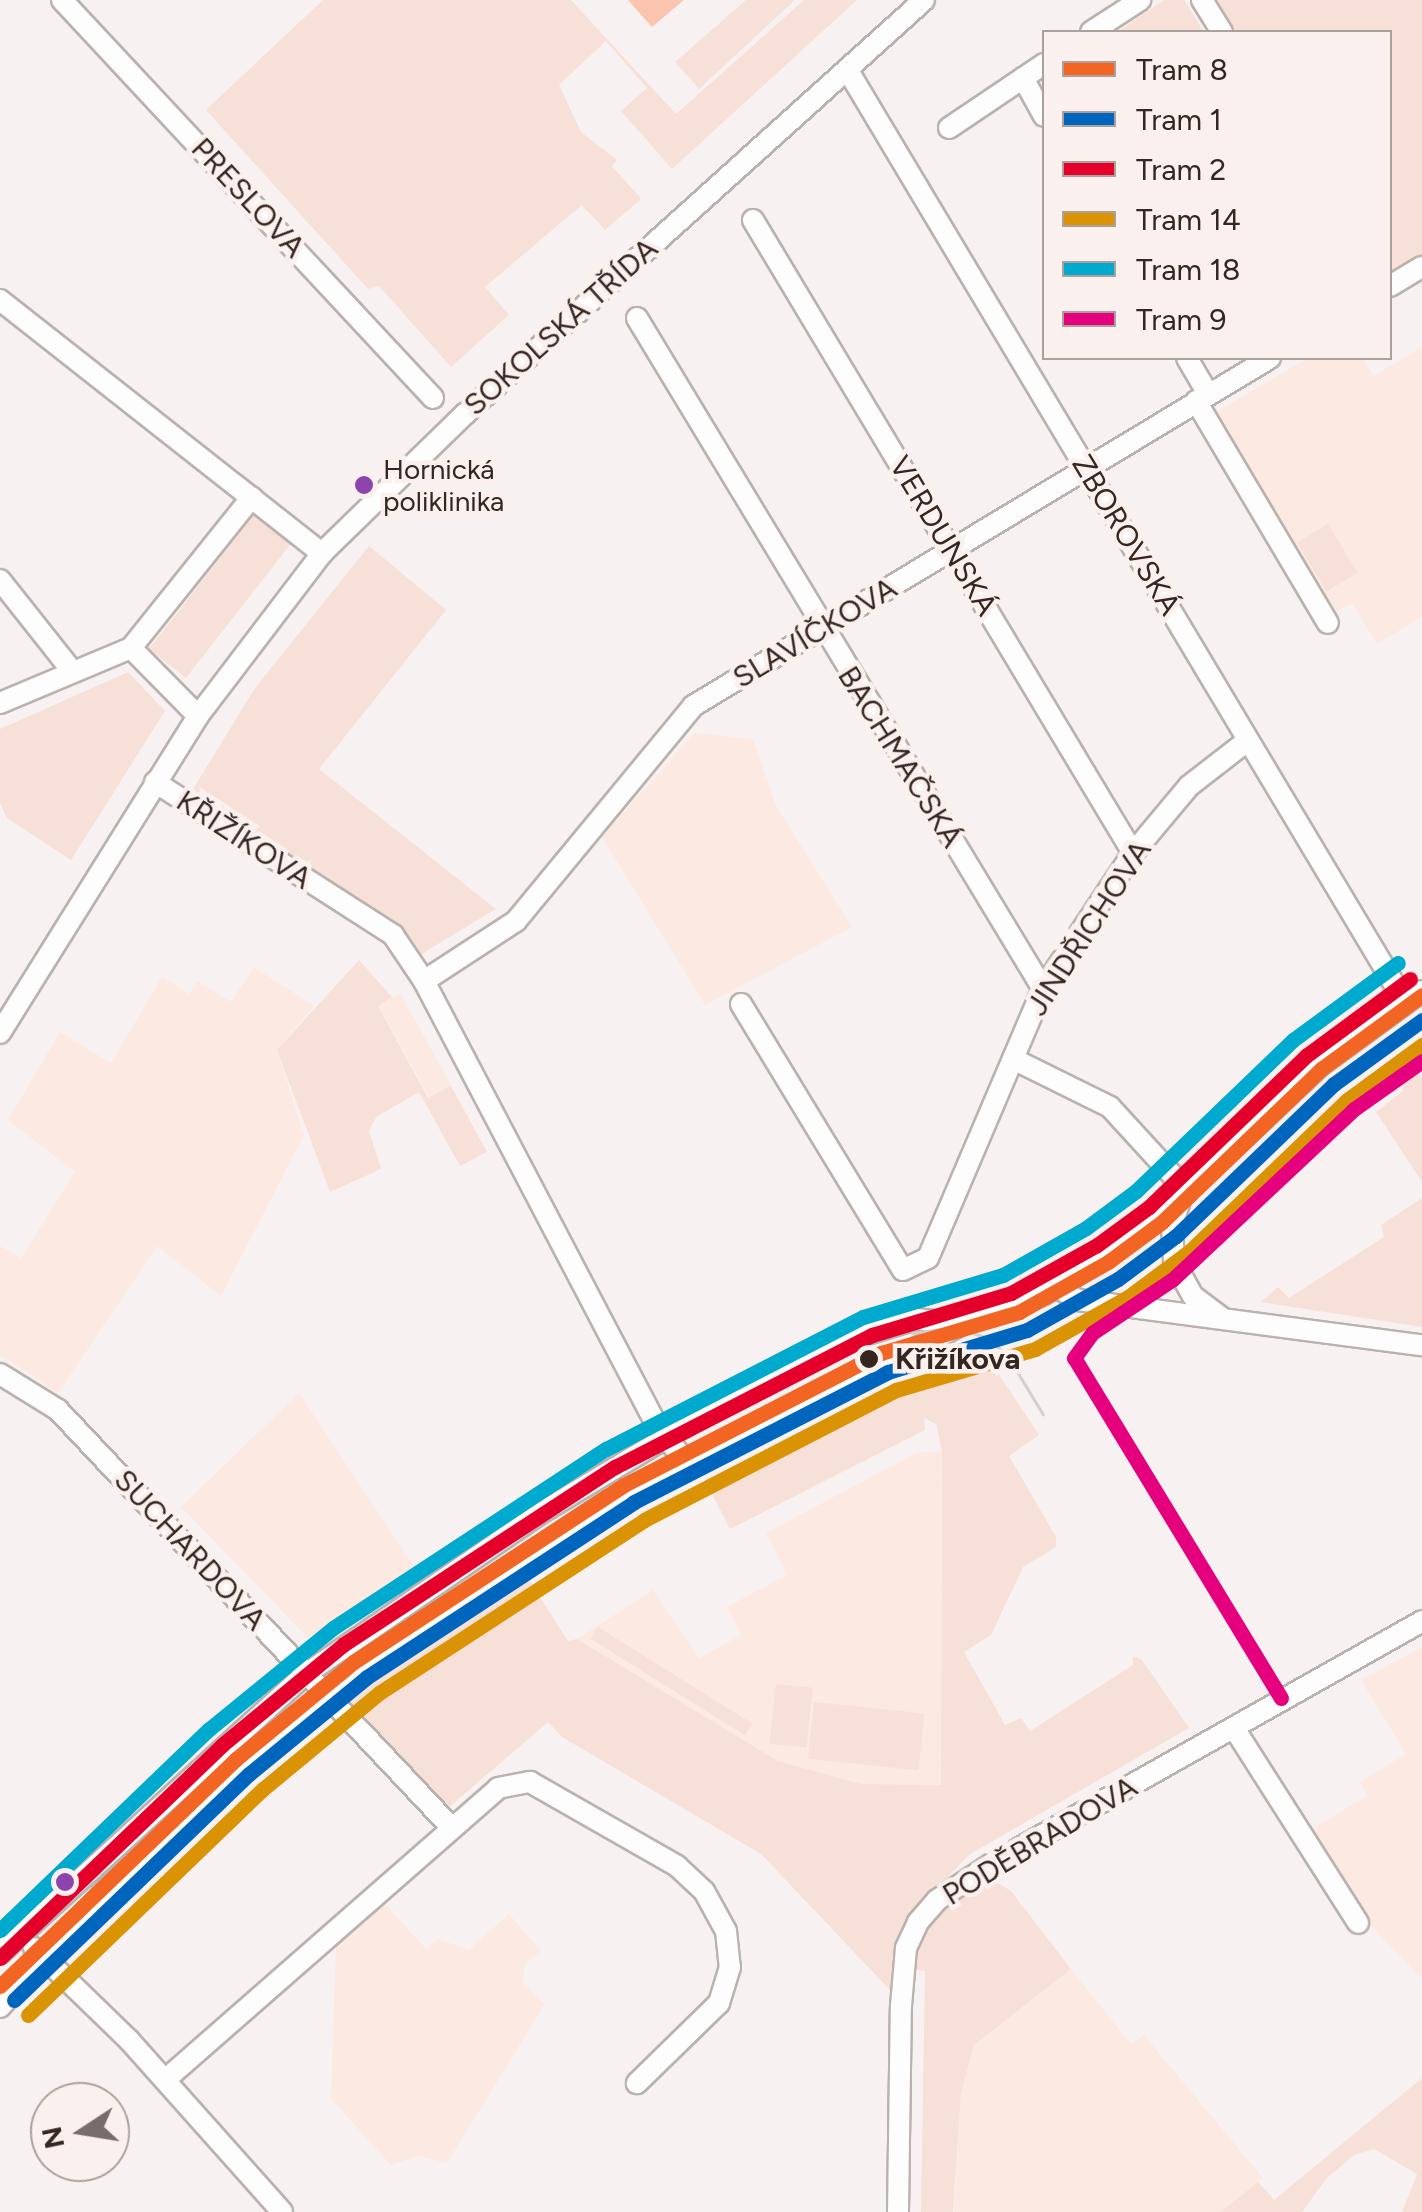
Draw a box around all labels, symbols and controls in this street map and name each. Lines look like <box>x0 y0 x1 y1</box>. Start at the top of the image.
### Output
legend <box>1042 30 1392 360</box>
text: Tram 8 <box>1136 51 1228 88</box>
text: Tram 1 <box>1136 101 1222 138</box>
street label: PRESLOVA <box>184 131 312 265</box>
text: Tram 2 <box>1136 151 1226 188</box>
text: Tram 14 <box>1136 201 1241 238</box>
street label: SOKOLSKÁ TŘÍDA <box>457 231 665 423</box>
text: Tram 18 <box>1136 251 1240 288</box>
text: Tram 9 <box>1136 301 1227 338</box>
street label: ZBOROVSKÁ <box>1064 448 1188 622</box>
street label: VERDUNSKÁ <box>881 450 1005 622</box>
place label: Hornická poliklinika <box>383 452 504 518</box>
marker: Hornická poliklinika <box>354 475 374 495</box>
street label: SLAVÍČKOVA <box>727 570 903 696</box>
street label: BACHMAČSKÁ <box>830 660 970 854</box>
street label: KŘIŽÍKOVA <box>170 783 318 897</box>
street label: JINDŘICHOVA <box>1019 834 1159 1022</box>
place label: Křižíkova <box>895 1341 1020 1377</box>
marker: Křižíkova <box>852 1342 886 1376</box>
street label: SUCHARDOVA <box>106 1462 274 1638</box>
street label: PODĚBRADOVA <box>936 1769 1144 1913</box>
unlabelled marker <box>55 1872 75 1892</box>
north arrow <box>30 2082 130 2182</box>
text: N <box>34 2124 71 2152</box>

